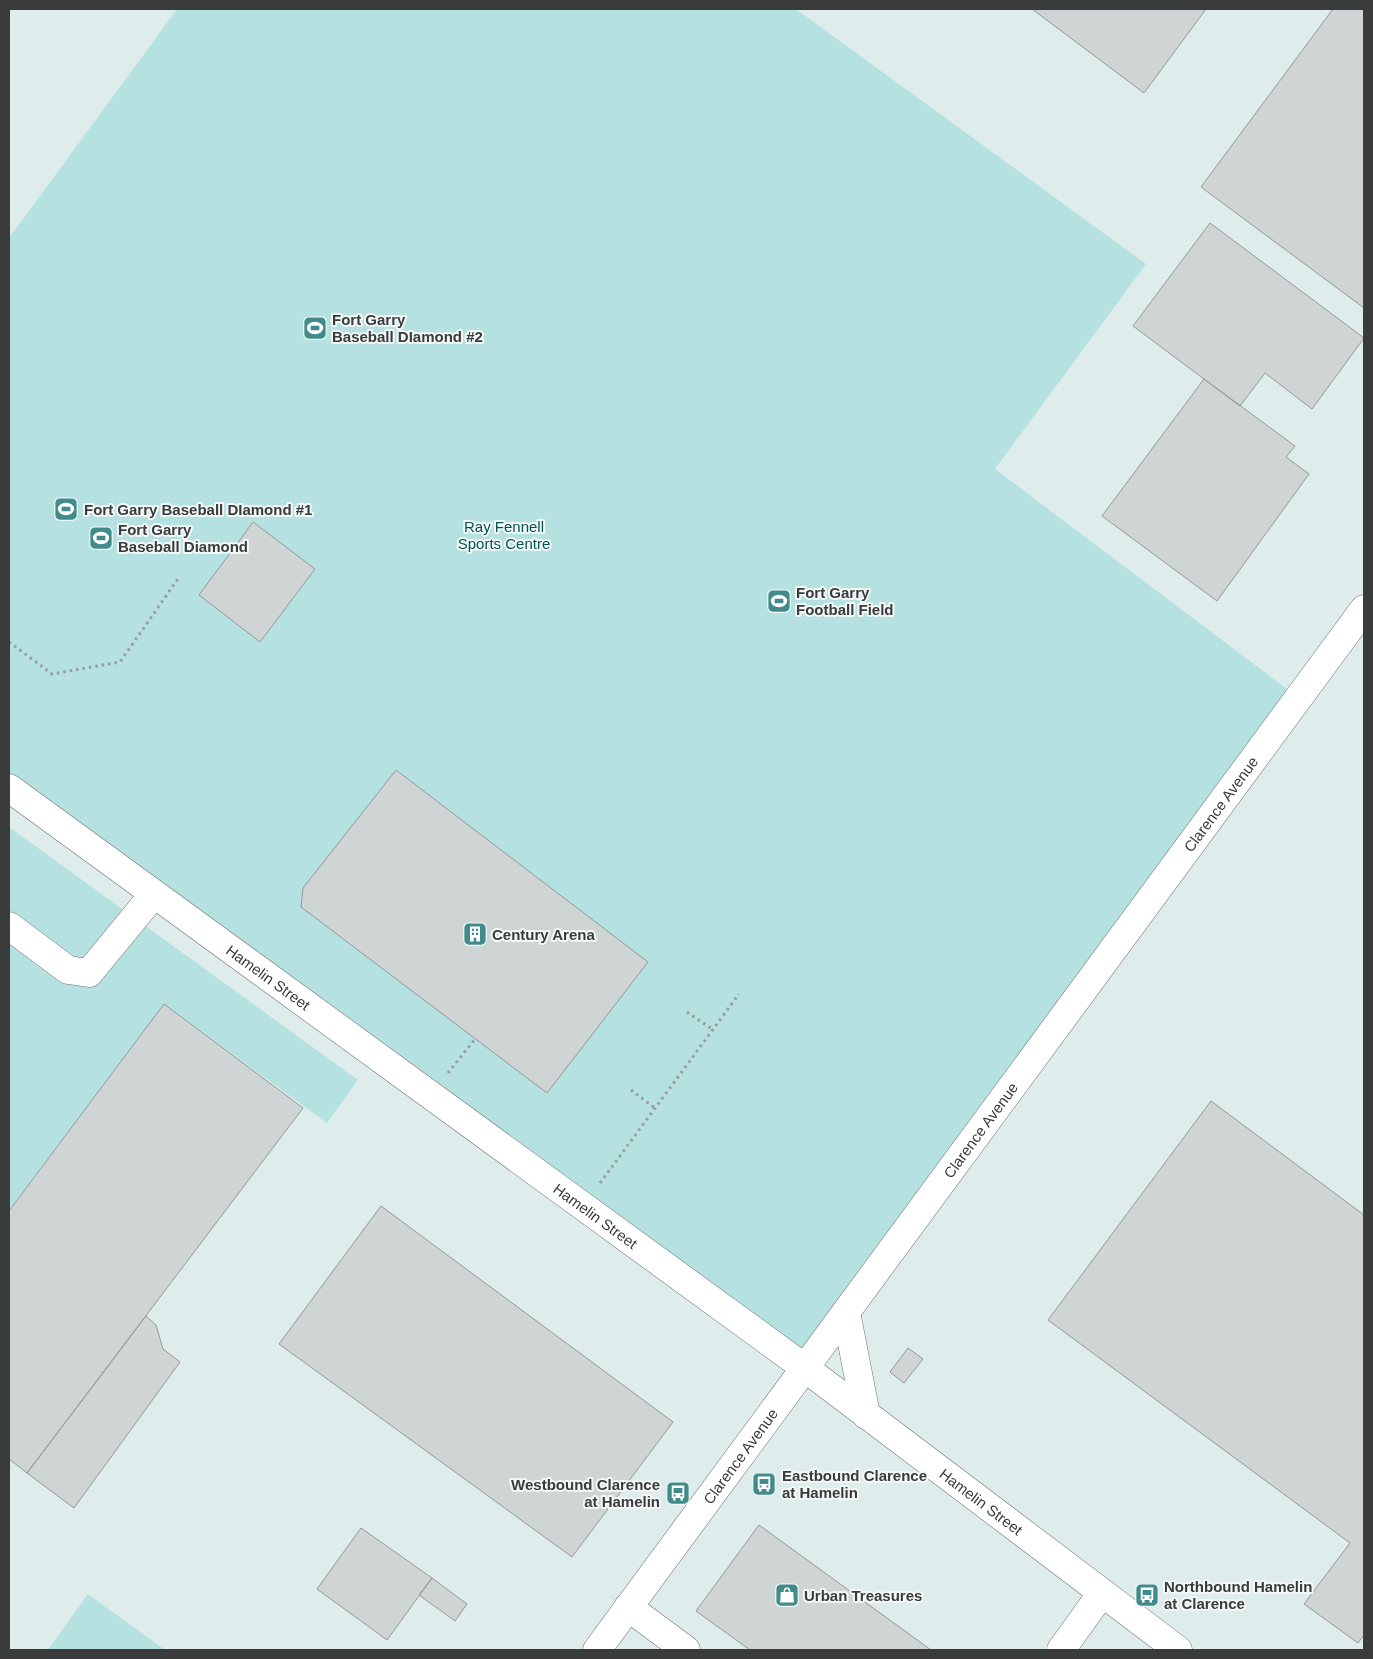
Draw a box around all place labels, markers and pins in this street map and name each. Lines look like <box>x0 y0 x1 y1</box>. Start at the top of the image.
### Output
place label: Fort Garry Baseball DIamond #2 <box>332 311 483 345</box>
sports icon: Fort Garry Baseball DIamond #2 <box>302 315 328 341</box>
sports icon: Fort Garry Baseball DIamond #1 <box>53 496 79 522</box>
place label: Fort Garry Baseball DIamond #1 <box>84 501 312 518</box>
place label: Fort Garry Baseball Diamond <box>118 521 248 555</box>
sports icon: Fort Garry Baseball Diamond <box>88 525 114 551</box>
place label: Fort Garry Football Field <box>796 584 894 618</box>
sports icon: Fort Garry Football Field <box>766 588 792 614</box>
building icon: Century Arena <box>462 921 488 947</box>
place label: Century Arena <box>492 926 595 943</box>
place label: Eastbound Clarence at Hamelin <box>782 1467 927 1501</box>
bus stop icon: Eastbound Clarence at Hamelin <box>751 1471 777 1497</box>
place label: Westbound Clarence at Hamelin <box>511 1476 660 1510</box>
bus stop icon: Westbound Clarence at Hamelin <box>665 1480 691 1506</box>
place label: Northbound Hamelin at Clarence <box>1164 1578 1312 1612</box>
shop icon: Urban Treasures <box>774 1582 800 1608</box>
bus stop icon: Northbound Hamelin at Clarence <box>1134 1582 1160 1608</box>
place label: Urban Treasures <box>804 1587 922 1604</box>

